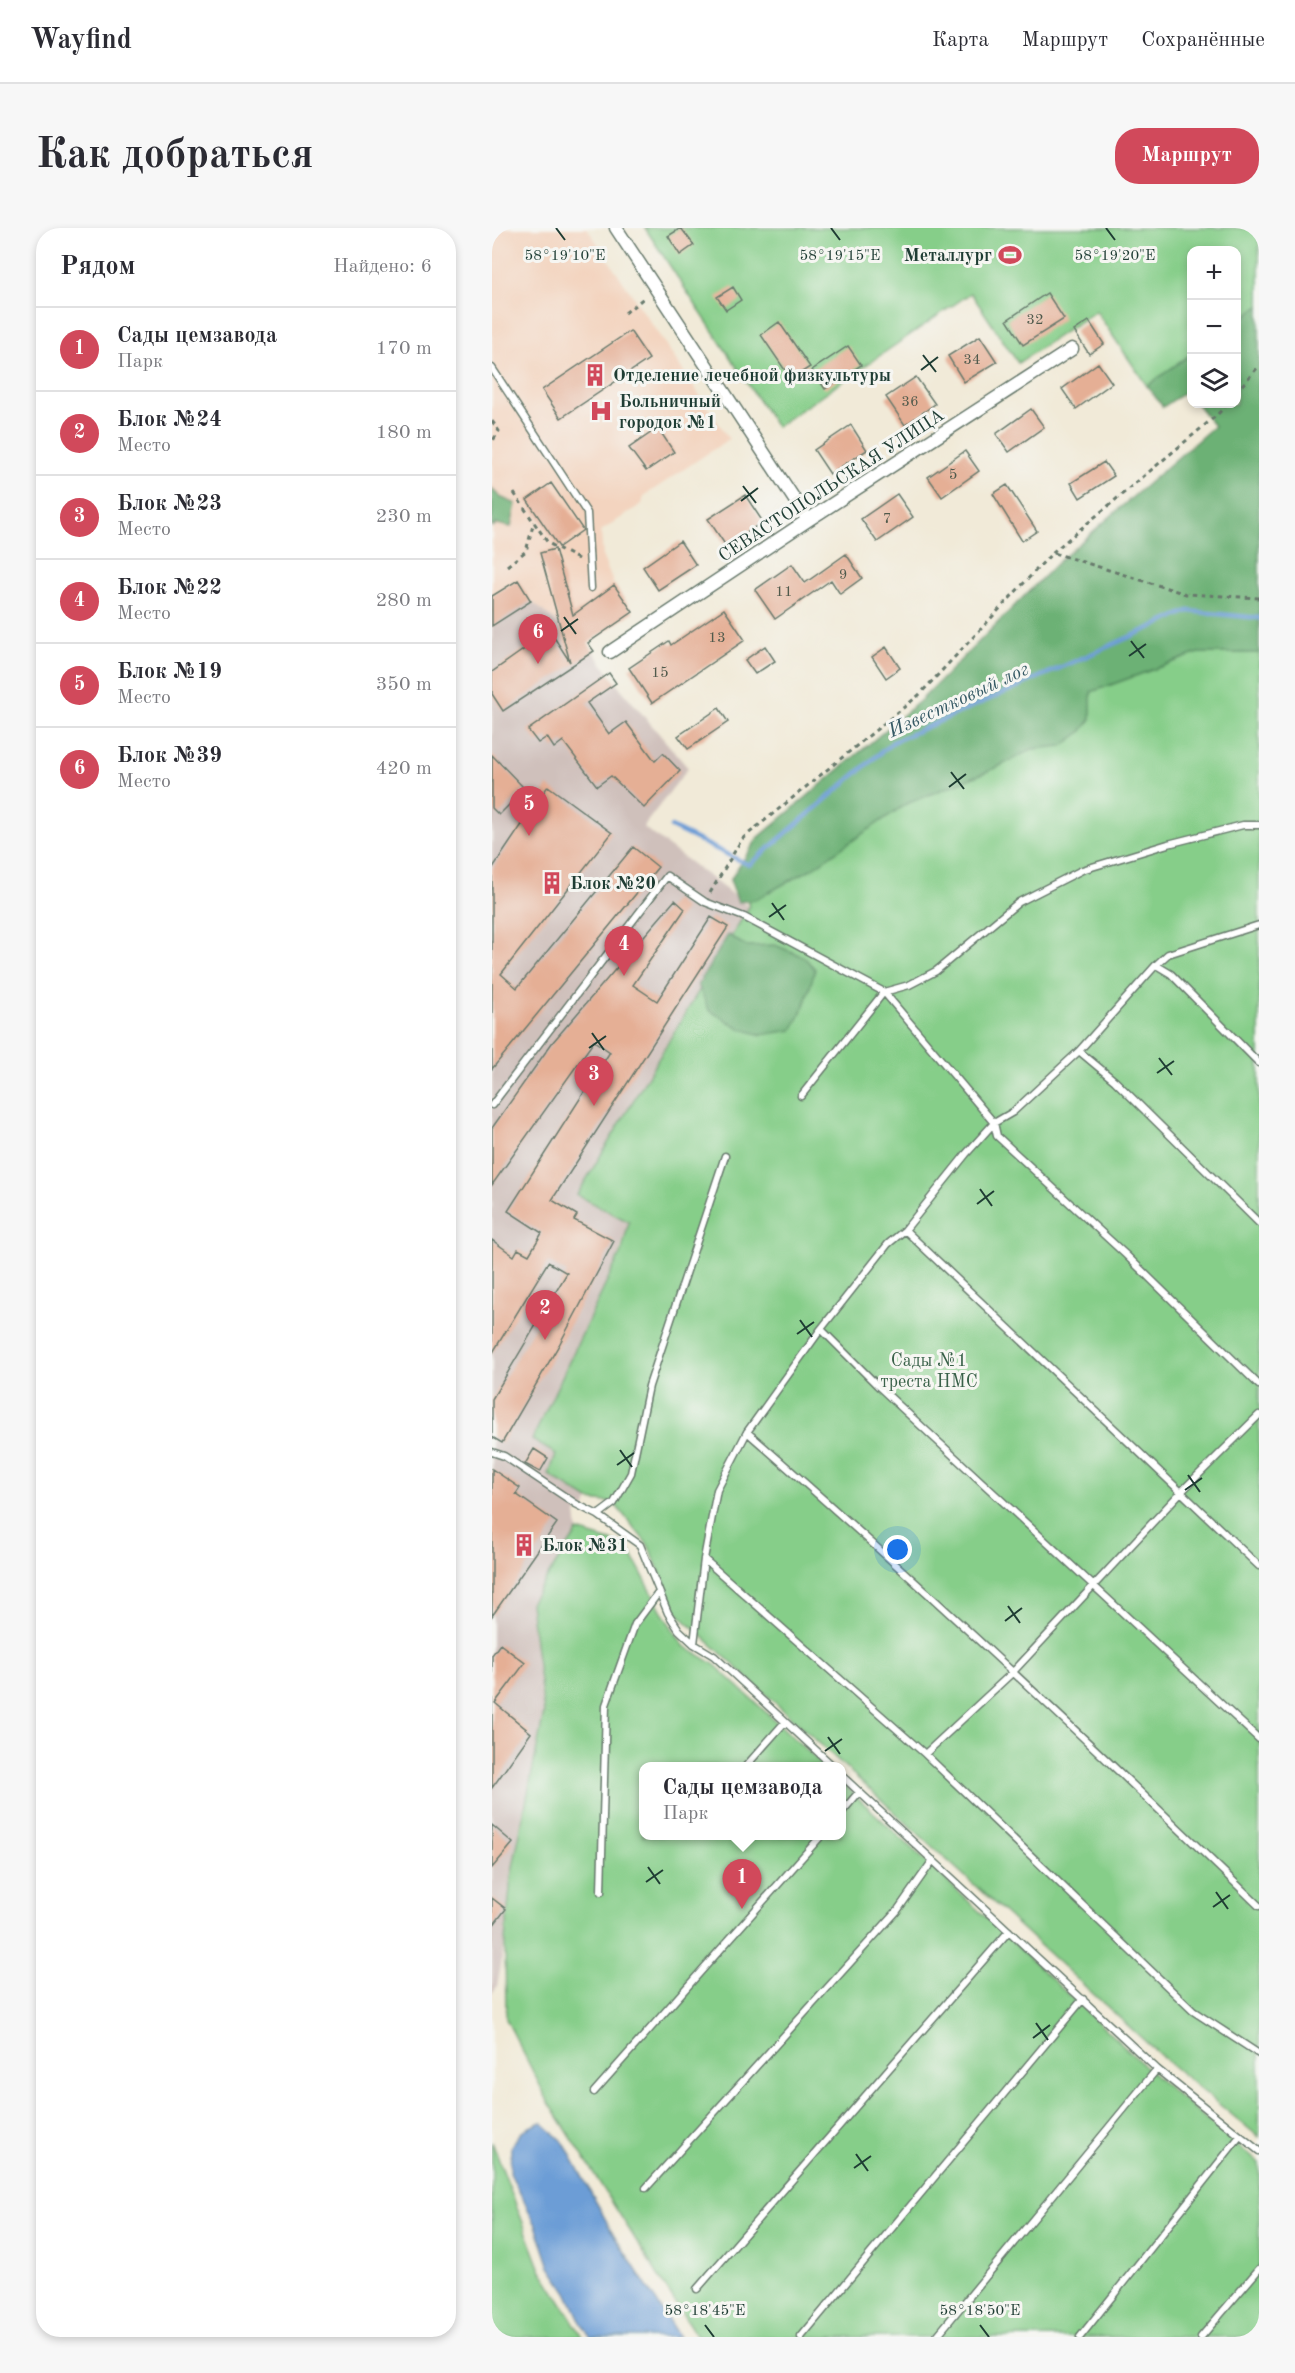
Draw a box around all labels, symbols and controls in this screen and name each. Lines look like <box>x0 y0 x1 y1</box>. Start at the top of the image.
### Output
text: Wayfind <box>30 27 132 55</box>
text: Карта <box>932 30 989 51</box>
text: Маршрут <box>1022 30 1108 51</box>
text: Сохранённые <box>1141 30 1265 51</box>
button: Маршрут <box>1115 128 1259 184</box>
text: Как добраться <box>36 135 313 177</box>
sports icon: Металлург <box>997 242 1023 268</box>
map controls <box>1187 246 1241 408</box>
button: + <box>1187 246 1241 300</box>
place label: Металлург <box>904 247 992 265</box>
text: 58°19'10"E <box>525 249 605 264</box>
text: 58°19'15"E <box>800 249 880 264</box>
text: 58°19'20"E <box>1075 249 1155 264</box>
text: Рядом <box>60 254 135 280</box>
text: Найдено: 6 <box>333 257 432 277</box>
button: − <box>1187 300 1241 354</box>
house number: 32 <box>1026 313 1044 328</box>
text: Сады цемзавода <box>117 325 277 347</box>
text: 1 <box>74 339 85 359</box>
text: 170 m <box>376 339 432 359</box>
text: Парк <box>117 352 163 372</box>
house number: 34 <box>963 353 981 368</box>
button: layers <box>1187 354 1241 408</box>
building icon: Отделение лечебной физкультуры <box>582 362 608 388</box>
place label: Отделение лечебной физкультуры <box>613 367 891 386</box>
place label: Больничный городок №1 <box>619 393 721 432</box>
house number: 36 <box>901 395 919 410</box>
hospital icon: Больничный городок №1 <box>588 398 614 424</box>
street label: СЕВАСТОПОЛЬСКАЯ УЛИЦА <box>716 406 948 566</box>
text: Блок №24 <box>117 409 222 431</box>
text: 2 <box>74 423 85 443</box>
text: 180 m <box>376 423 432 443</box>
text: Место <box>117 436 171 456</box>
house number: 5 <box>949 468 957 483</box>
text: Блок №23 <box>117 493 222 515</box>
text: 3 <box>74 507 85 527</box>
text: 230 m <box>376 507 432 527</box>
house number: 7 <box>883 512 891 527</box>
text: Место <box>117 520 171 540</box>
house number: 9 <box>839 568 847 583</box>
text: Блок №22 <box>117 577 222 599</box>
house number: 11 <box>775 585 793 600</box>
text: 4 <box>74 591 85 611</box>
text: 280 m <box>376 591 432 611</box>
text: Место <box>117 604 171 624</box>
pin: 6 <box>518 614 558 664</box>
house number: 13 <box>708 631 726 646</box>
water label: Известковый лог <box>884 659 1032 743</box>
text: Блок №19 <box>117 661 222 683</box>
house number: 15 <box>651 666 669 681</box>
text: 5 <box>74 675 85 695</box>
text: 350 m <box>376 675 432 695</box>
text: Место <box>117 688 171 708</box>
text: Блок №39 <box>117 745 222 767</box>
text: 6 <box>74 759 85 779</box>
text: 420 m <box>376 759 432 779</box>
text: Место <box>117 772 171 792</box>
pin: 5 <box>510 786 549 836</box>
building icon: Блок №20 <box>539 870 565 896</box>
place label: Блок №20 <box>570 875 656 893</box>
pin: 4 <box>604 926 644 976</box>
pin: 3 <box>574 1056 614 1106</box>
pin: 2 <box>526 1290 564 1340</box>
park label: Сады №1 треста НМС <box>880 1352 978 1391</box>
building icon: Блок №31 <box>511 1532 537 1558</box>
your location <box>883 1535 912 1564</box>
place label: Блок №31 <box>542 1537 628 1555</box>
popup <box>639 1762 846 1840</box>
text: Сады цемзавода <box>662 1777 823 1799</box>
text: Парк <box>662 1804 708 1824</box>
pin: 1 <box>722 1860 762 1909</box>
text: 58°18'45"E <box>665 2304 745 2319</box>
text: 58°18'50"E <box>940 2304 1020 2319</box>

